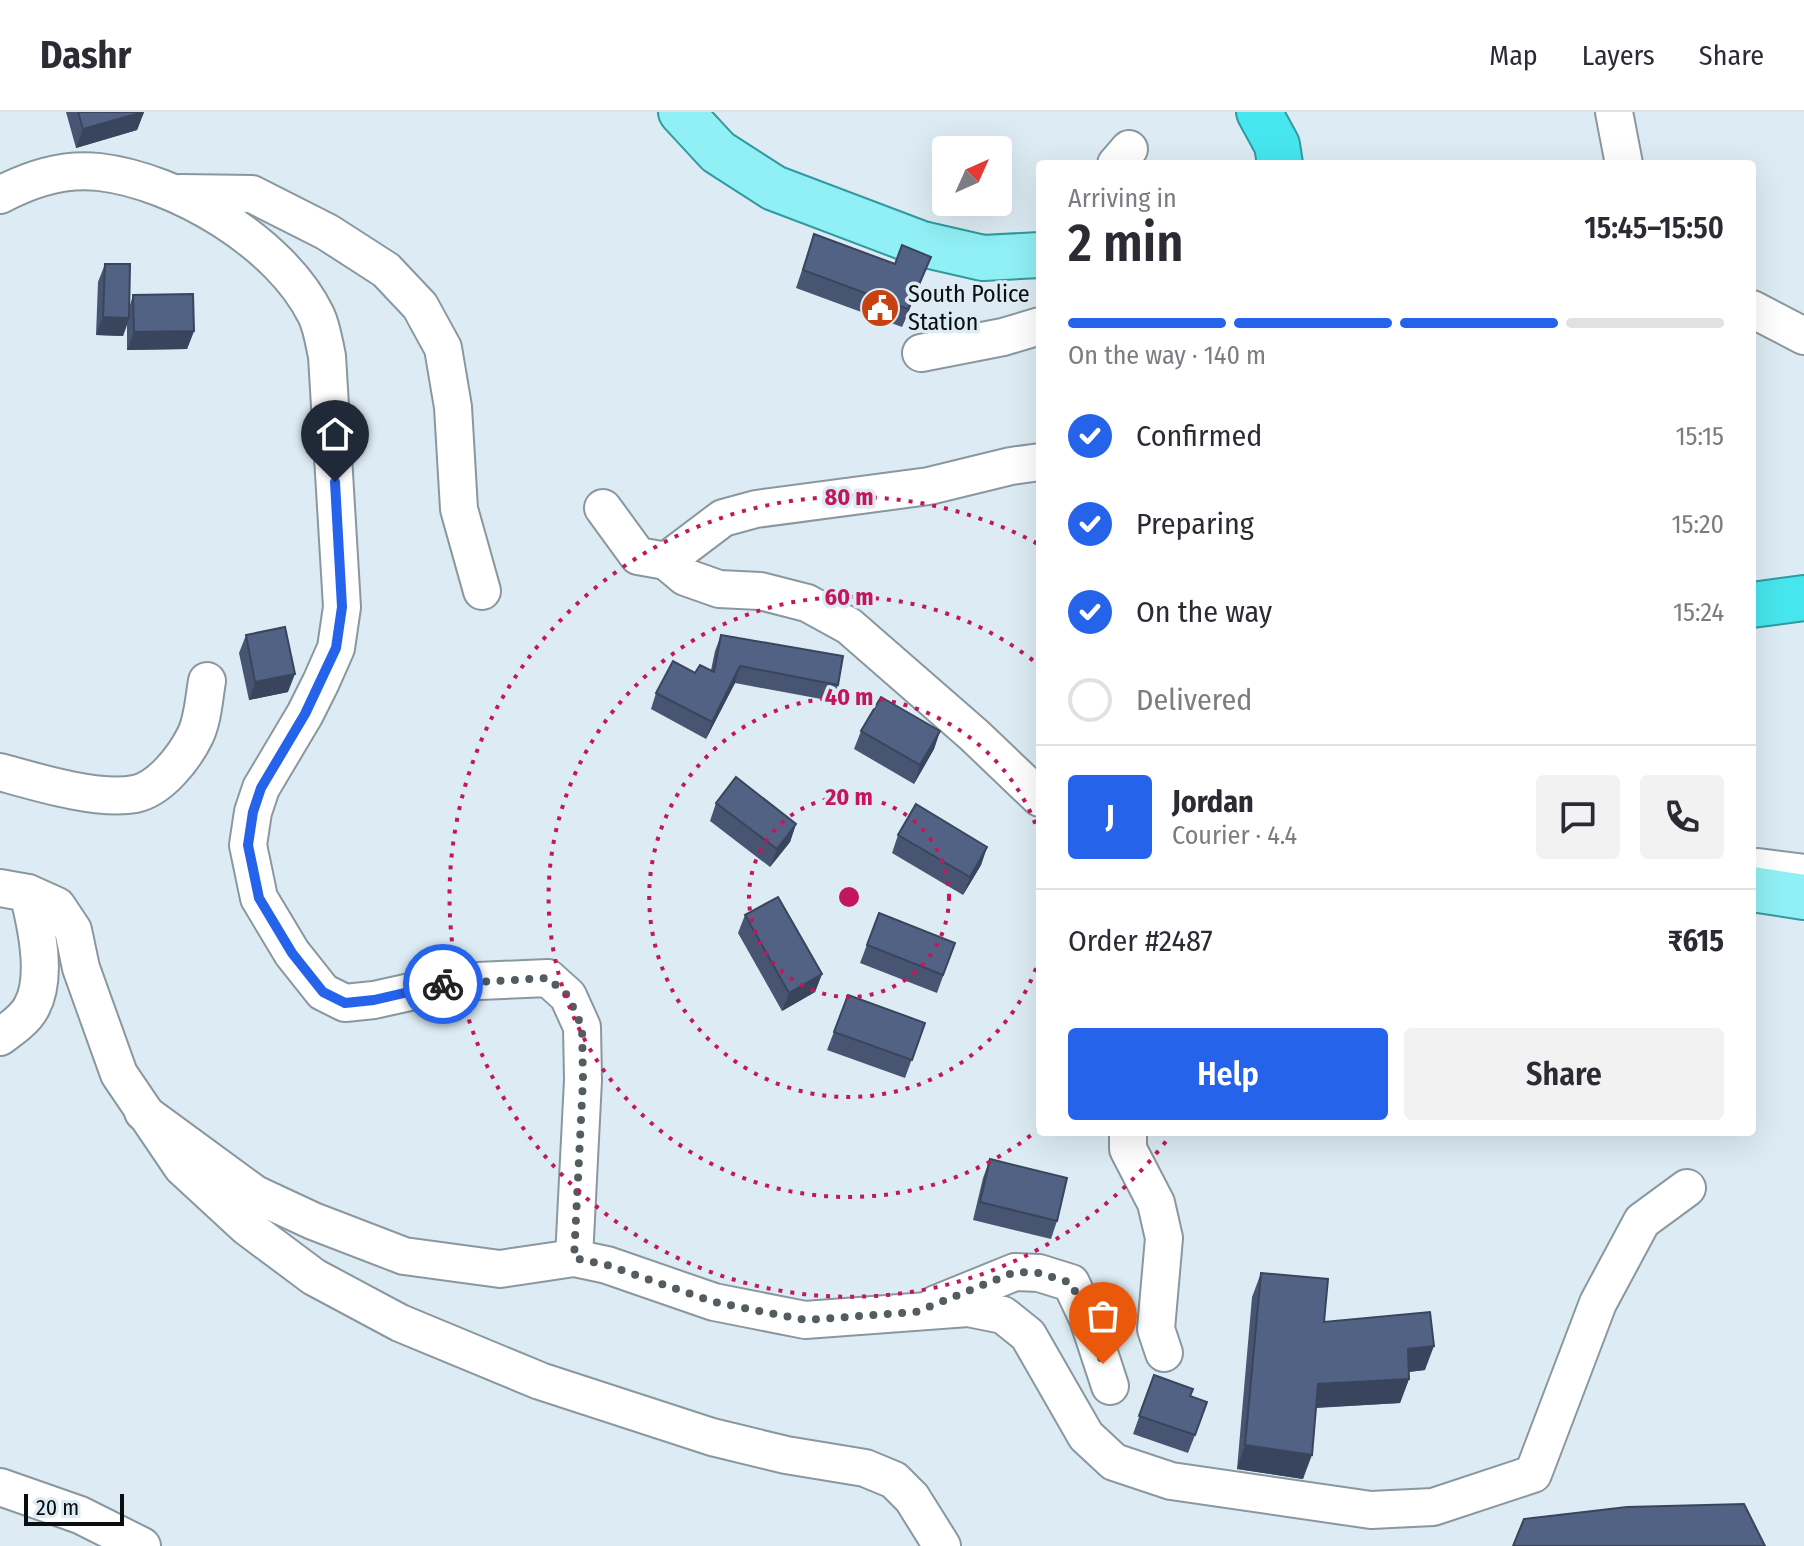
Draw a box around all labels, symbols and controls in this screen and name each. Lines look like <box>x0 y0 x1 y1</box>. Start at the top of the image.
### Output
text: Dashr <box>40 32 131 78</box>
text: Map <box>1489 39 1538 72</box>
text: Layers <box>1582 39 1655 72</box>
text: Share <box>1699 39 1764 72</box>
north arrow <box>932 136 1012 216</box>
map controls <box>932 136 1012 216</box>
text: Arriving in <box>1068 183 1177 214</box>
text: 15:45–15:50 <box>1584 210 1724 246</box>
text: 2 min <box>1068 212 1184 275</box>
place label: South Police Station <box>908 280 1030 336</box>
public building icon: South Police Station <box>859 287 901 329</box>
text: On the way · 140 m <box>1068 340 1266 371</box>
pin <box>301 400 369 482</box>
icon: home <box>313 412 357 456</box>
icon: check <box>1068 414 1112 458</box>
text: Confirmed <box>1136 418 1262 454</box>
text: 15:15 <box>1675 421 1724 452</box>
text: 80 m <box>824 483 874 511</box>
icon: check <box>1068 502 1112 546</box>
text: Preparing <box>1136 506 1254 542</box>
text: 15:20 <box>1671 509 1724 540</box>
text: 60 m <box>825 583 873 611</box>
icon: check <box>1068 590 1112 634</box>
text: On the way <box>1136 594 1272 630</box>
text: 15:24 <box>1673 597 1724 628</box>
text: Delivered <box>1136 682 1252 718</box>
text: 40 m <box>825 683 873 711</box>
button: chat <box>1536 775 1620 859</box>
button: phone <box>1640 775 1724 859</box>
text: 20 m <box>824 783 873 811</box>
text: Jordan <box>1172 784 1254 820</box>
text: J <box>1106 799 1114 835</box>
text: Courier · 4.4 <box>1172 820 1297 851</box>
centre of rings <box>835 883 863 911</box>
text: Order #2487 <box>1068 923 1213 959</box>
text: ₹615 <box>1668 923 1724 959</box>
courier <box>403 944 483 1024</box>
icon: bike <box>421 962 465 1006</box>
button: Help <box>1068 1028 1388 1120</box>
button: Share <box>1404 1028 1724 1120</box>
pin <box>1069 1282 1137 1364</box>
icon: bag <box>1081 1294 1125 1338</box>
scale bar <box>24 1490 124 1526</box>
text: 20 m <box>36 1494 79 1521</box>

